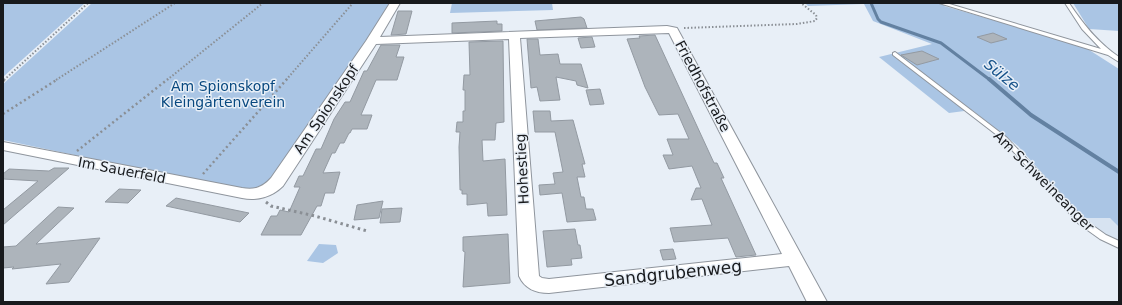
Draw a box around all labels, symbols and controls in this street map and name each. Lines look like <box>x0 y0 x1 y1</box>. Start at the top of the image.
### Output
street label: Friedhofstraße <box>672 38 734 134</box>
water label: Sülze <box>981 55 1023 95</box>
street label: Am Spionskopf <box>290 61 362 157</box>
park label: Am Spionskopf Kleingärtenverein <box>161 78 285 110</box>
street label: Am Schweineanger <box>991 128 1098 235</box>
street label: Hohestieg <box>512 133 532 205</box>
street label: Im Sauerfeld <box>77 154 167 186</box>
street label: Sandgrubenweg <box>603 256 743 290</box>

